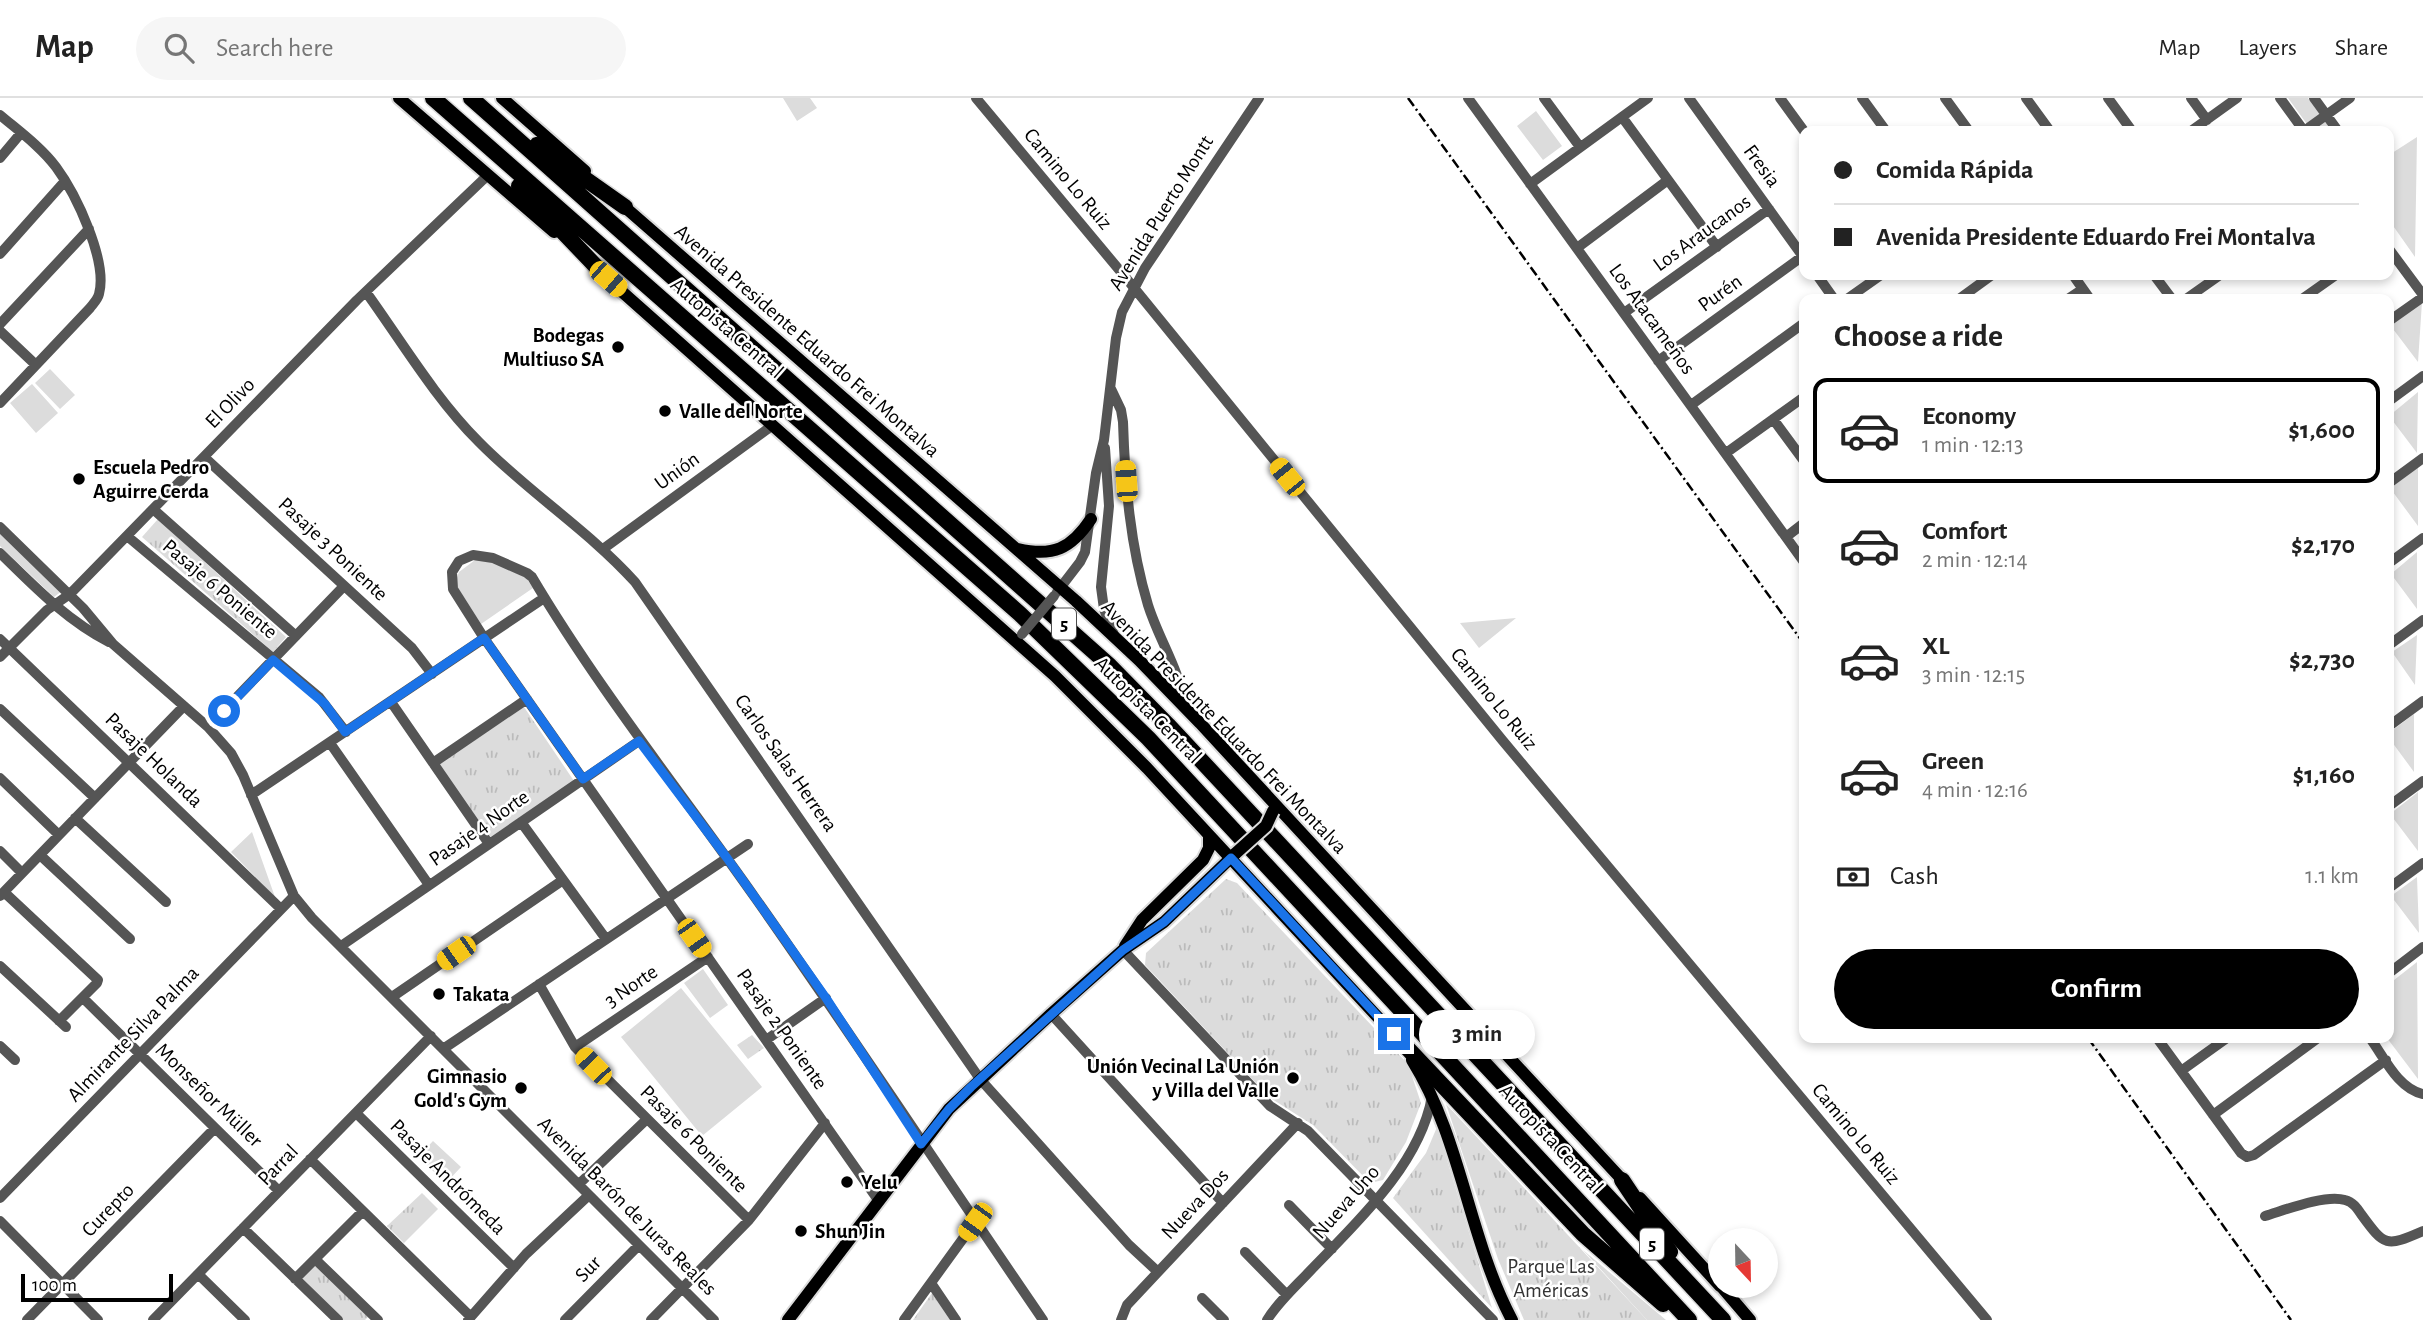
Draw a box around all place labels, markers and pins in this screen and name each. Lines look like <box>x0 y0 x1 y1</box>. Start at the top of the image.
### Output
place label: Bodegas Multiuso SA <box>503 325 604 370</box>
marker: Bodegas Multiuso SA <box>610 339 626 355</box>
place label: Valle del Norte <box>679 401 803 422</box>
marker: Valle del Norte <box>657 403 673 419</box>
place label: Escuela Pedro Aguirre Cerda <box>93 457 209 502</box>
marker: Escuela Pedro Aguirre Cerda <box>71 471 87 487</box>
place label: Takata <box>453 984 510 1005</box>
marker: Takata <box>431 986 447 1002</box>
place label: Unión Vecinal La Unión y Villa del Valle <box>1087 1056 1279 1101</box>
place label: Gimnasio Gold's Gym <box>414 1066 507 1111</box>
marker: Unión Vecinal La Unión y Villa del Valle <box>1285 1070 1301 1086</box>
marker: Gimnasio Gold's Gym <box>513 1080 529 1096</box>
place label: Yelu <box>861 1172 898 1193</box>
marker: Yelu <box>839 1174 855 1190</box>
place label: Shun Jin <box>815 1221 885 1242</box>
marker: Shun Jin <box>793 1223 809 1239</box>

